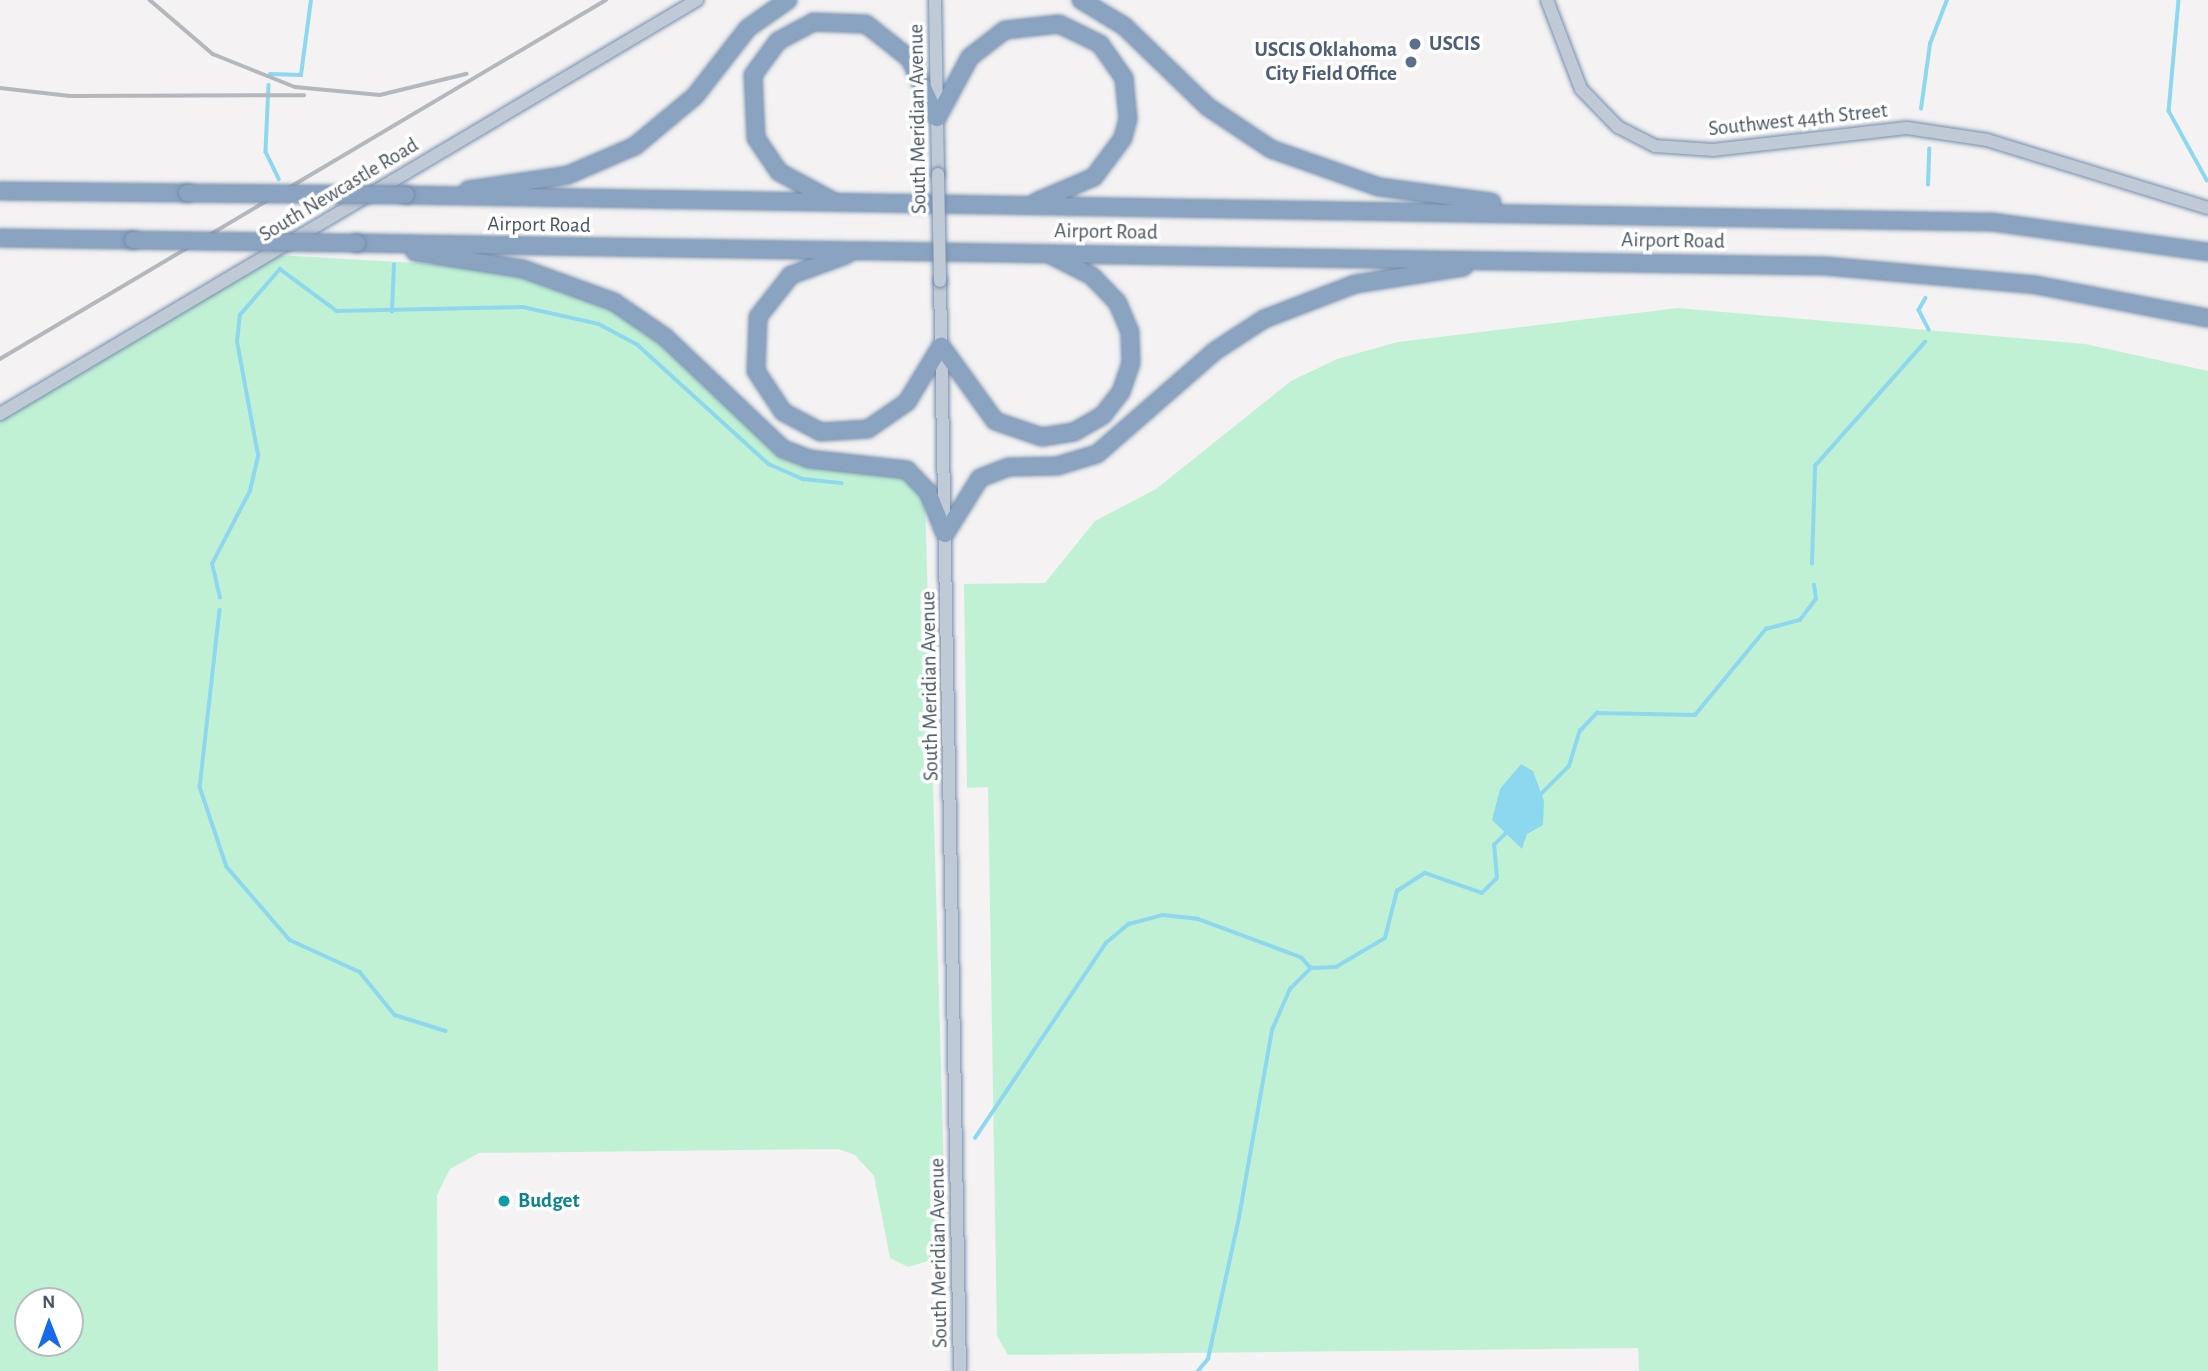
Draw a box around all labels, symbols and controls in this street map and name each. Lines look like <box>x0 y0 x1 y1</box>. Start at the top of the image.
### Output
street label: South Meridian Avenue <box>904 24 932 214</box>
place label: USCIS <box>1429 31 1480 57</box>
marker: USCIS <box>1407 36 1423 52</box>
place label: USCIS Oklahoma City Field Office <box>1254 37 1397 87</box>
marker: USCIS Oklahoma City Field Office <box>1403 54 1419 70</box>
street label: Southwest 44th Street <box>1707 98 1889 142</box>
street label: South Newcastle Road <box>255 133 423 247</box>
street label: Airport Road <box>487 211 591 239</box>
street label: Airport Road <box>1054 218 1158 246</box>
street label: Airport Road <box>1621 227 1725 255</box>
street label: South Meridian Avenue <box>916 591 944 781</box>
street label: South Meridian Avenue <box>925 1158 953 1348</box>
place label: Budget <box>518 1188 580 1214</box>
marker: Budget <box>496 1193 512 1209</box>
north arrow <box>14 1287 84 1357</box>
text: N <box>42 1293 55 1312</box>

